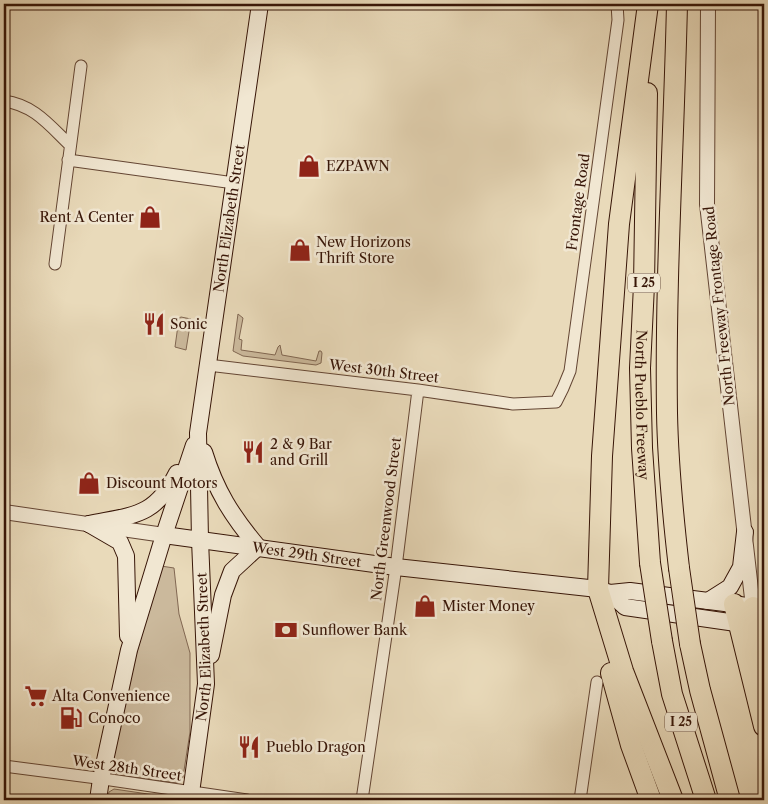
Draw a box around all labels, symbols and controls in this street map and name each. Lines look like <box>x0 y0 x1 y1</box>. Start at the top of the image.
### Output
street label: North Elizabeth Street <box>209 143 249 294</box>
street label: Frontage Road <box>562 152 594 252</box>
shop icon: EZPAWN <box>296 153 322 179</box>
place label: EZPAWN <box>326 157 390 175</box>
shop icon: Rent A Center <box>137 204 163 230</box>
street label: North Freeway Frontage Road <box>700 205 738 407</box>
place label: Rent A Center <box>39 208 134 226</box>
place label: New Horizons Thrift Store <box>316 233 411 267</box>
shop icon: New Horizons Thrift Store <box>287 237 313 263</box>
road number: I 25 <box>628 274 660 292</box>
restaurant icon: Sonic <box>141 311 167 337</box>
place label: Sonic <box>170 315 207 333</box>
street label: North Pueblo Freeway <box>631 329 653 481</box>
street label: West 30th Street <box>327 355 440 387</box>
place label: 2 & 9 Bar and Grill <box>270 435 332 469</box>
street label: North Greenwood Street <box>367 436 405 602</box>
restaurant icon: 2 & 9 Bar and Grill <box>240 439 266 465</box>
shop icon: Discount Motors <box>76 470 102 496</box>
place label: Discount Motors <box>106 474 218 492</box>
street label: West 29th Street <box>250 538 362 571</box>
street label: North Elizabeth Street <box>192 572 215 723</box>
shop icon: Mister Money <box>412 593 438 619</box>
place label: Mister Money <box>442 597 535 615</box>
bank icon: Sunflower Bank <box>273 617 299 643</box>
place label: Sunflower Bank <box>302 621 408 639</box>
supermarket icon: Alta Convenience <box>23 683 49 709</box>
place label: Alta Convenience <box>51 687 170 705</box>
fuel station icon: Conoco <box>58 705 84 731</box>
place label: Conoco <box>88 709 141 727</box>
road number: I 25 <box>665 712 697 732</box>
restaurant icon: Pueblo Dragon <box>236 734 262 760</box>
place label: Pueblo Dragon <box>266 738 366 756</box>
street label: West 28th Street <box>70 751 183 785</box>

